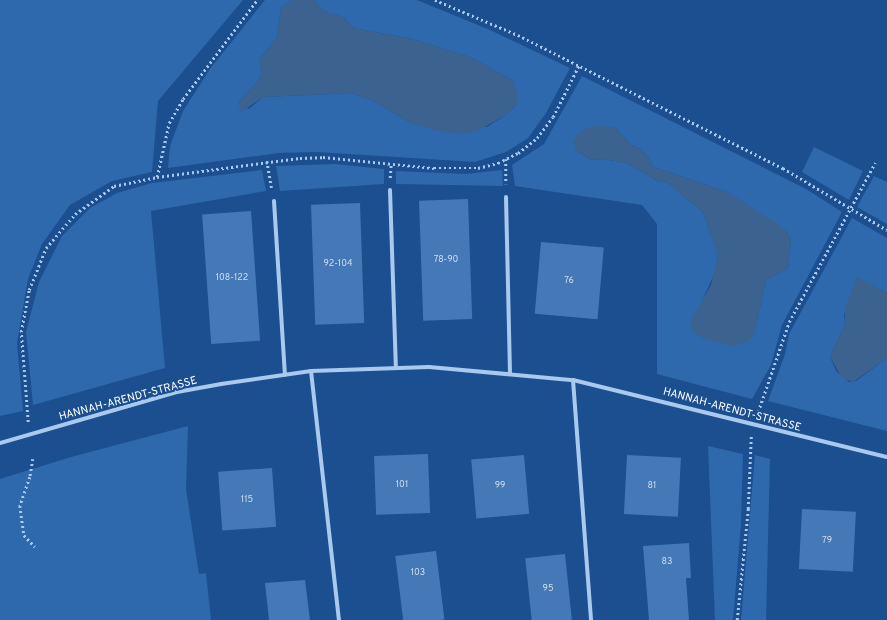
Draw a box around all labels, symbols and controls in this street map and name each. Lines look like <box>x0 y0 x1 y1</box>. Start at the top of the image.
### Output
house number: 78-90 <box>434 255 458 265</box>
house number: 92-104 <box>323 259 353 269</box>
house number: 108-122 <box>216 273 248 283</box>
house number: 76 <box>564 276 574 286</box>
street label: HANNAH-ARENDT-STRASSE <box>57 374 199 424</box>
street label: HANNAH-ARENDT-STRASSE <box>661 385 803 435</box>
house number: 101 <box>396 480 408 490</box>
house number: 99 <box>495 481 505 491</box>
house number: 81 <box>648 481 656 491</box>
house number: 115 <box>241 495 253 505</box>
house number: 79 <box>822 536 832 546</box>
house number: 83 <box>662 557 672 567</box>
house number: 103 <box>411 568 425 578</box>
house number: 95 <box>543 584 553 594</box>

